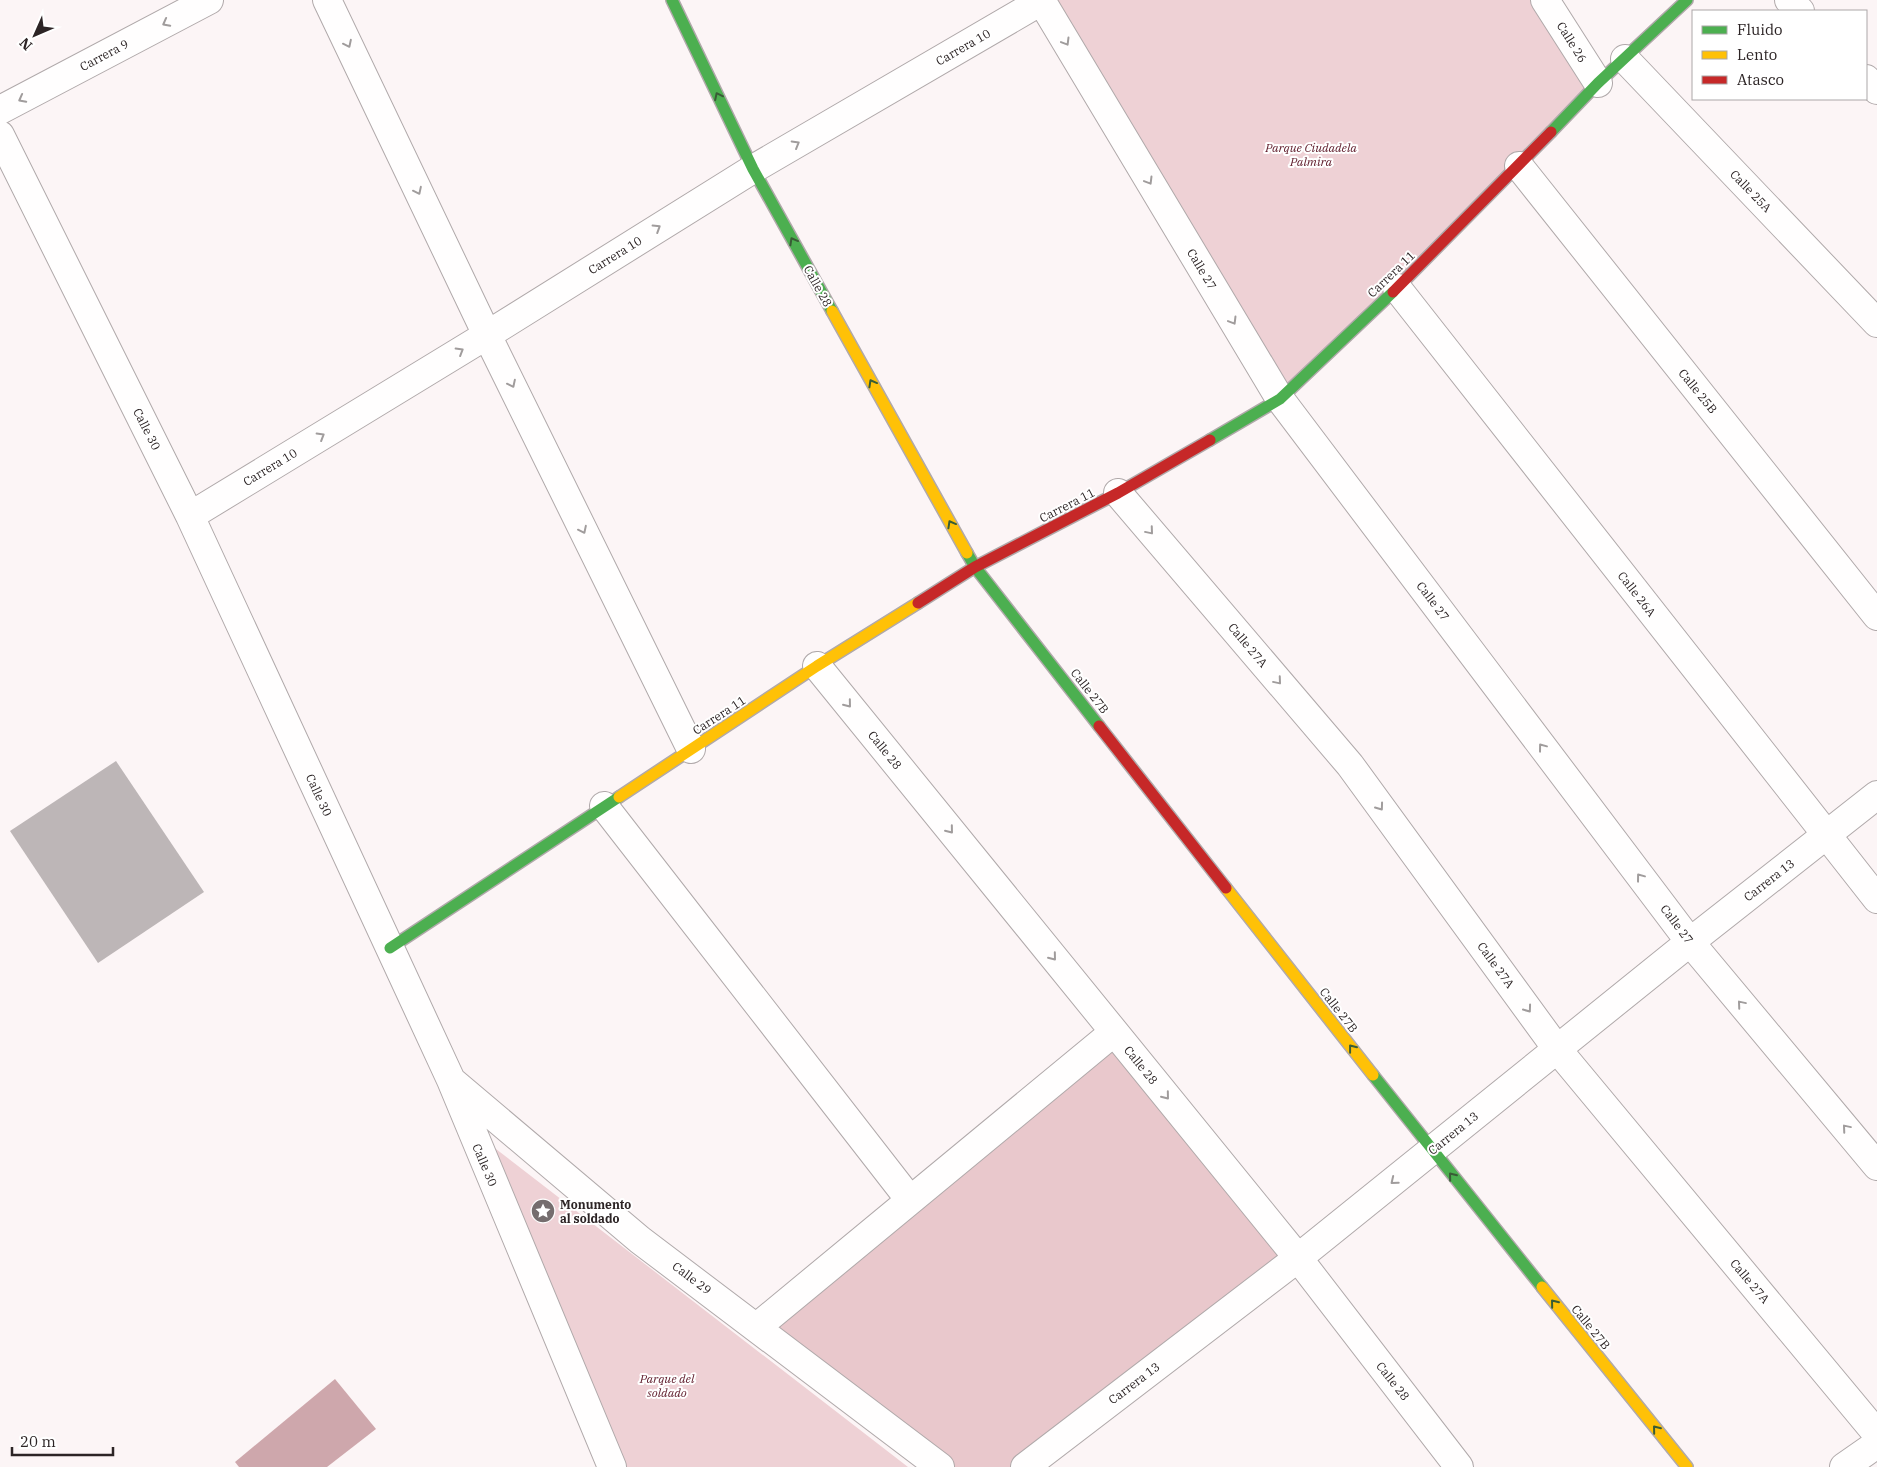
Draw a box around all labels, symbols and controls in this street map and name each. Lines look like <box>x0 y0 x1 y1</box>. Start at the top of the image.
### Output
north arrow <box>10 10 60 60</box>
legend <box>1692 10 1867 100</box>
one-way arrow <box>162 17 171 27</box>
street label: Calle 26 <box>1554 19 1590 65</box>
text: Fluido <box>1737 20 1782 39</box>
street label: Carrera 10 <box>933 25 993 69</box>
text: N <box>16 34 36 54</box>
street label: Carrera 9 <box>77 36 131 74</box>
one-way arrow <box>1059 36 1069 45</box>
one-way arrow <box>342 39 352 48</box>
text: Lento <box>1737 45 1777 64</box>
text: Atasco <box>1737 70 1784 89</box>
one-way arrow <box>18 92 27 102</box>
one-way arrow <box>714 92 724 101</box>
one-way arrow <box>791 140 800 150</box>
park label: Parque Ciudadela Palmira <box>1264 140 1357 169</box>
street label: Calle 25A <box>1727 167 1775 216</box>
one-way arrow <box>1143 176 1153 185</box>
one-way arrow <box>412 185 422 194</box>
one-way arrow <box>652 225 661 235</box>
street label: Carrera 10 <box>585 233 645 277</box>
one-way arrow <box>789 237 799 246</box>
street label: Calle 27 <box>1184 246 1220 292</box>
street label: Carrera 11 <box>1364 248 1418 300</box>
street label: Calle 28 <box>801 263 835 309</box>
one-way arrow <box>1226 315 1236 324</box>
one-way arrow <box>455 348 464 358</box>
street label: Calle 25B <box>1675 366 1721 416</box>
one-way arrow <box>506 379 516 388</box>
one-way arrow <box>868 379 878 388</box>
street label: Calle 30 <box>130 406 164 452</box>
one-way arrow <box>316 433 325 442</box>
street label: Carrera 10 <box>240 445 300 489</box>
street label: Carrera 11 <box>1037 485 1097 525</box>
one-way arrow <box>947 521 957 530</box>
one-way arrow <box>577 525 588 534</box>
one-way arrow <box>1144 525 1153 534</box>
street label: Calle 26A <box>1615 568 1660 620</box>
street label: Calle 27 <box>1413 578 1453 624</box>
street label: Calle 27A <box>1225 620 1271 671</box>
street label: Calle 27B <box>1068 665 1112 717</box>
one-way arrow <box>1272 675 1281 684</box>
street label: Carrera 11 <box>690 692 748 738</box>
one-way arrow <box>843 698 851 707</box>
street label: Calle 28 <box>865 728 905 772</box>
one-way arrow <box>1540 744 1548 753</box>
street label: Calle 30 <box>303 771 335 819</box>
one-way arrow <box>1375 801 1383 810</box>
one-way arrow <box>945 825 954 834</box>
street label: Carrera 13 <box>1741 856 1797 904</box>
one-way arrow <box>1638 874 1646 883</box>
street label: Calle 27 <box>1657 901 1697 947</box>
street label: Calle 27A <box>1474 939 1518 992</box>
one-way arrow <box>1047 951 1056 960</box>
street label: Calle 27B <box>1317 984 1361 1036</box>
one-way arrow <box>1738 1000 1747 1009</box>
one-way arrow <box>1522 1003 1531 1013</box>
street label: Calle 28 <box>1121 1043 1161 1087</box>
one-way arrow <box>1349 1045 1357 1054</box>
one-way arrow <box>1161 1090 1169 1099</box>
street label: Carrera 13 <box>1425 1108 1481 1158</box>
one-way arrow <box>1842 1125 1851 1134</box>
street label: Calle 30 <box>469 1141 501 1189</box>
one-way arrow <box>1450 1173 1458 1182</box>
one-way arrow <box>1391 1176 1400 1184</box>
place label: Monumento al soldado <box>560 1197 631 1226</box>
place icon: Monumento al soldado <box>530 1198 556 1224</box>
street label: Calle 27A <box>1727 1256 1773 1307</box>
street label: Calle 29 <box>669 1258 715 1298</box>
one-way arrow <box>1551 1299 1560 1308</box>
street label: Calle 27B <box>1568 1302 1614 1352</box>
street label: Carrera 13 <box>1105 1359 1163 1407</box>
street label: Calle 28 <box>1373 1359 1413 1403</box>
park label: Parque del soldado <box>639 1371 695 1400</box>
scale bar <box>12 1424 114 1456</box>
one-way arrow <box>1653 1425 1662 1435</box>
text: 20 m <box>20 1432 56 1451</box>

